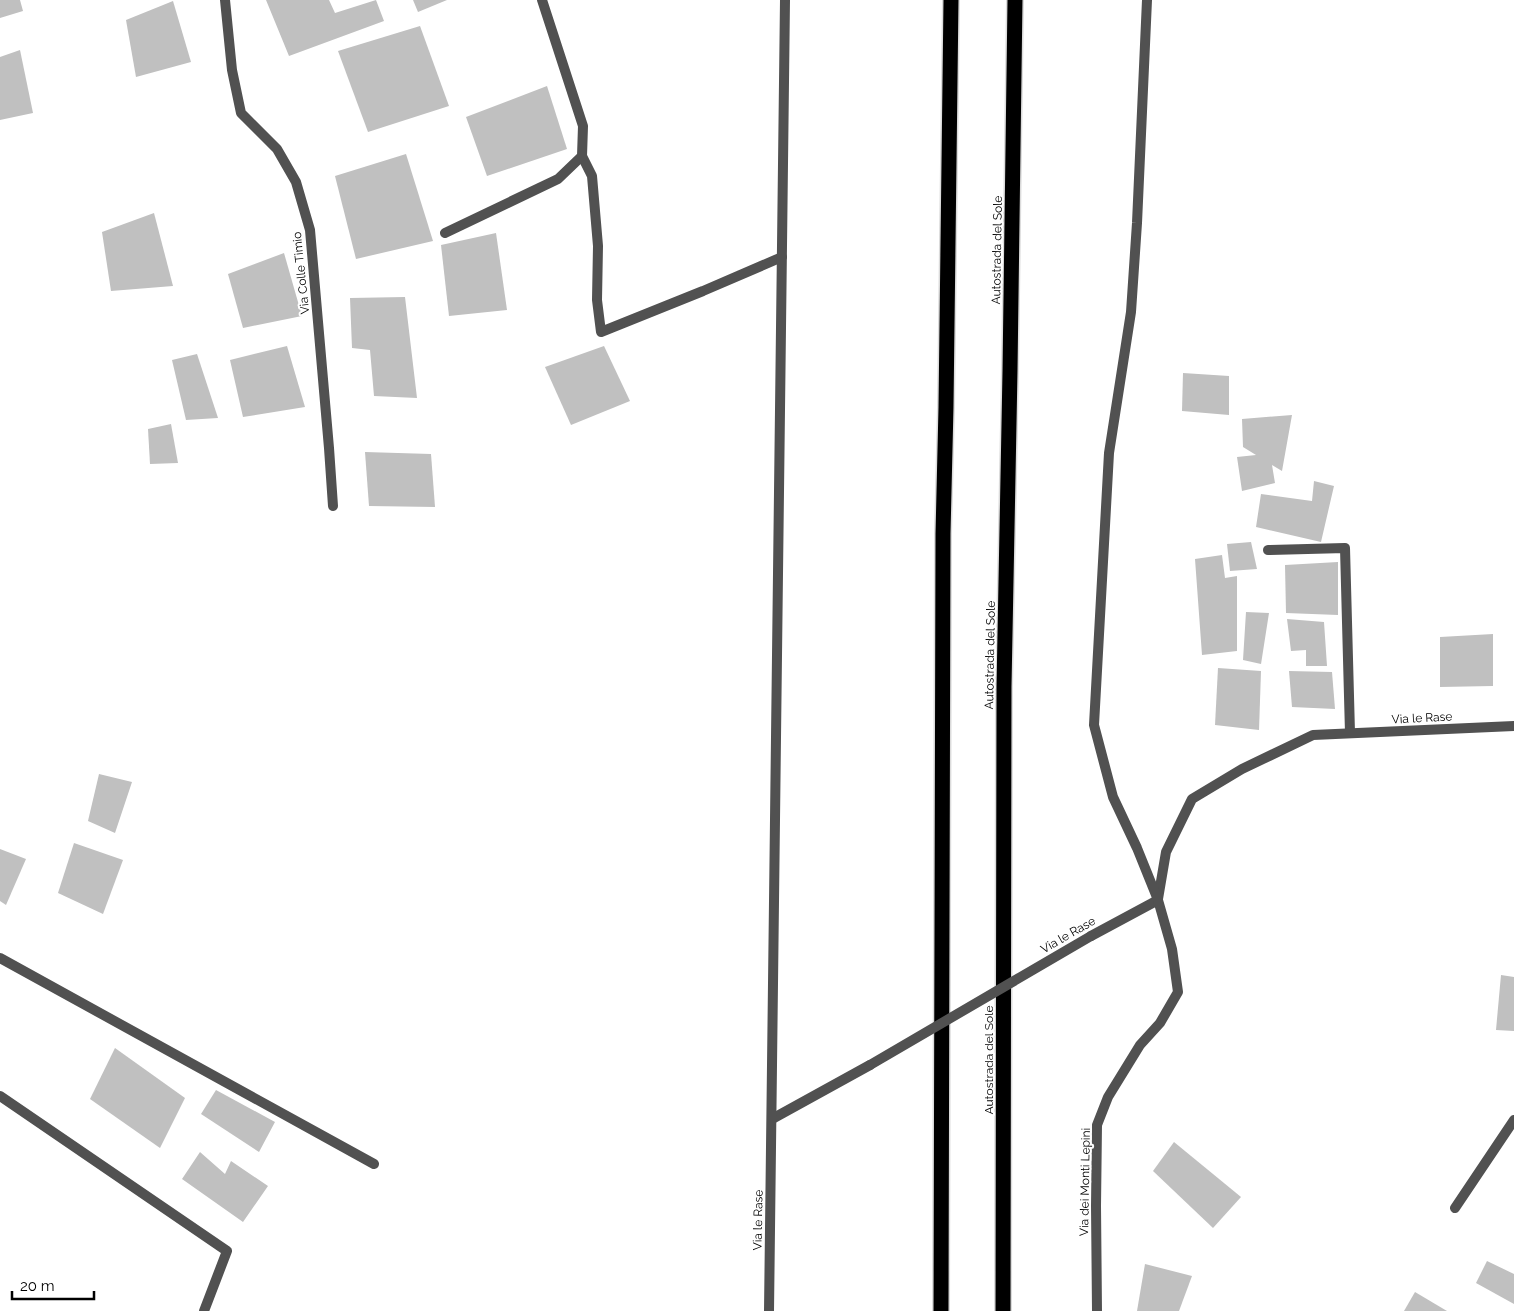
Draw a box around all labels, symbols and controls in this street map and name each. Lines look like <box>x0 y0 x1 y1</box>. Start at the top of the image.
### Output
street label: Autostrada del Sole <box>989 195 1005 305</box>
street label: Via Colle Timio <box>290 231 312 315</box>
street label: Autostrada del Sole <box>982 600 998 710</box>
street label: Via le Rase <box>1391 709 1453 727</box>
street label: Via le Rase <box>1038 914 1098 956</box>
street label: Autostrada del Sole <box>982 1006 996 1114</box>
street label: Via dei Monti Lepini <box>1077 1128 1093 1236</box>
street label: Via le Rase <box>750 1189 766 1251</box>
scale bar <box>12 1268 95 1300</box>
text: 20 m <box>20 1277 55 1295</box>

